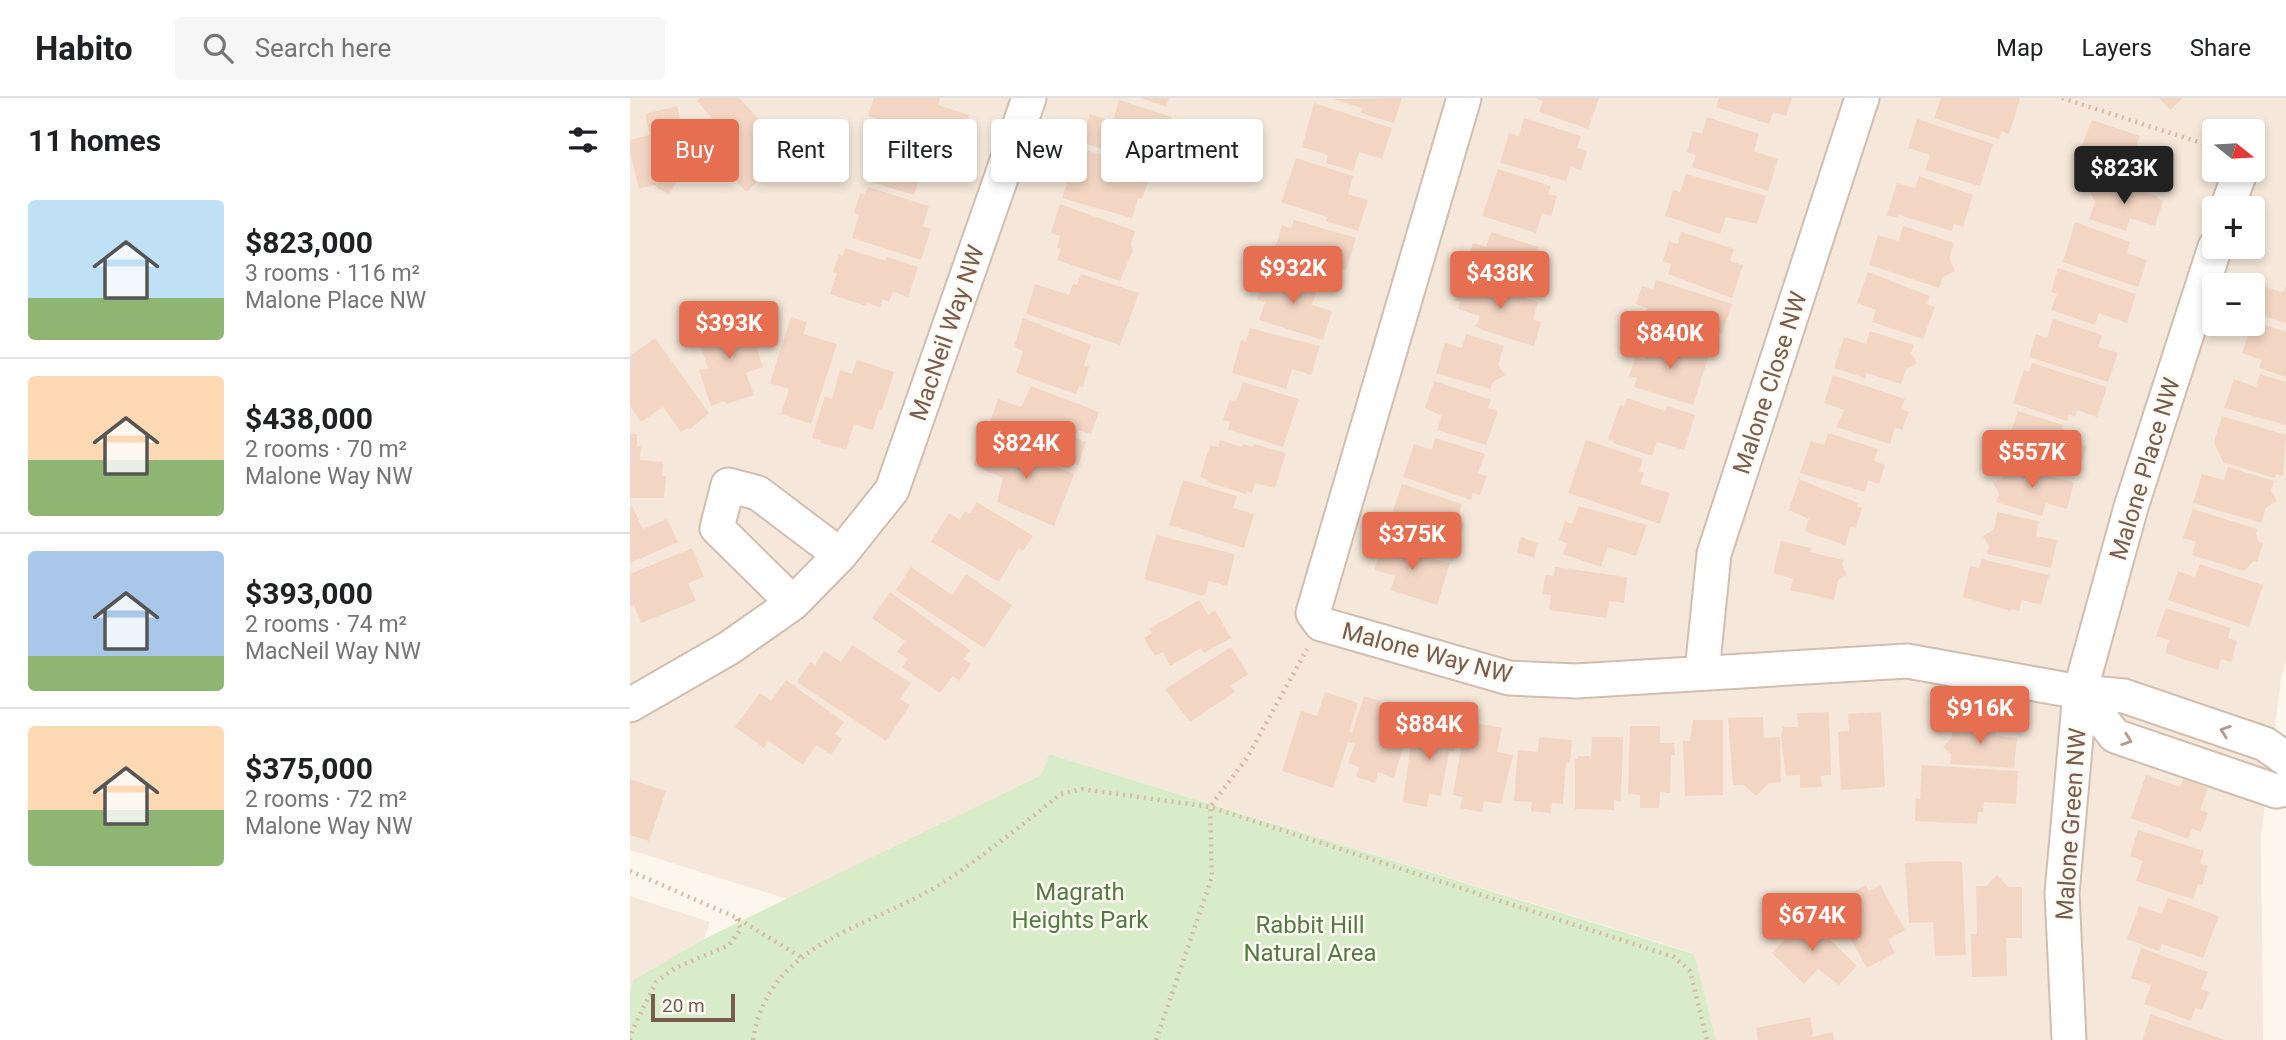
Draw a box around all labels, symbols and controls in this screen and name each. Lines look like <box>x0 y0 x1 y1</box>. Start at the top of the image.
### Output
search box <box>175 17 665 80</box>
text: Habito <box>35 29 133 68</box>
icon: search <box>199 29 237 67</box>
text: Search here <box>255 33 391 63</box>
text: Map <box>1996 34 2044 62</box>
text: Layers <box>2082 34 2152 62</box>
text: Share <box>2190 34 2251 62</box>
chip: Buy <box>651 119 739 182</box>
chip: Rent <box>753 119 849 182</box>
chip: Filters <box>863 119 977 182</box>
chip: New <box>991 119 1087 182</box>
chip: Apartment <box>1101 119 1263 182</box>
north arrow <box>2202 119 2264 182</box>
map controls <box>2202 119 2265 336</box>
icon: filters <box>564 121 602 159</box>
text: 11 homes <box>28 123 161 158</box>
pin: $823K <box>2075 146 2173 206</box>
text: $823K <box>2090 155 2158 182</box>
button: + <box>2202 196 2265 259</box>
text: $823,000 <box>245 225 373 260</box>
icon: home <box>84 228 168 312</box>
street label: MacNeil Way NW <box>904 242 990 424</box>
pin: $932K <box>1244 246 1342 306</box>
pin: $438K <box>1451 252 1549 311</box>
text: $932K <box>1259 255 1327 282</box>
text: 3 rooms · 116 m² <box>245 260 420 287</box>
text: $438K <box>1466 260 1534 287</box>
button: − <box>2202 273 2265 336</box>
text: Malone Place NW <box>245 287 426 314</box>
street label: Malone Close NW <box>1727 288 1813 478</box>
pin: $393K <box>680 302 778 361</box>
text: $393K <box>695 310 763 337</box>
pin: $840K <box>1621 312 1719 371</box>
text: $840K <box>1636 320 1704 347</box>
street label: Malone Place NW <box>2104 374 2186 564</box>
text: $438,000 <box>245 401 373 436</box>
icon: home <box>84 404 168 488</box>
pin: $824K <box>977 422 1075 481</box>
text: $824K <box>992 430 1060 457</box>
pin: $557K <box>1983 430 2081 490</box>
text: 2 rooms · 70 m² <box>245 436 407 463</box>
text: $557K <box>1998 439 2066 466</box>
text: Malone Way NW <box>245 463 413 490</box>
pin: $375K <box>1363 512 1461 572</box>
text: $375K <box>1378 521 1446 548</box>
text: $393,000 <box>245 576 373 611</box>
icon: home <box>84 579 168 663</box>
text: 2 rooms · 74 m² <box>245 611 407 638</box>
street label: Malone Way NW <box>1339 617 1515 689</box>
text: MacNeil Way NW <box>245 638 421 665</box>
pin: $916K <box>1931 686 2029 746</box>
text: $916K <box>1946 695 2014 722</box>
pin: $884K <box>1380 702 1478 762</box>
text: $884K <box>1395 711 1463 738</box>
one-way arrow <box>2219 725 2231 739</box>
street label: Malone Green NW <box>2050 727 2092 921</box>
one-way arrow <box>2120 732 2132 746</box>
text: $375,000 <box>245 751 373 786</box>
icon: home <box>84 754 168 838</box>
text: 2 rooms · 72 m² <box>245 786 407 813</box>
text: Malone Way NW <box>245 813 413 840</box>
park label: Magrath Heights Park <box>1012 878 1149 934</box>
pin: $674K <box>1763 894 1861 953</box>
text: $674K <box>1778 902 1846 929</box>
park label: Rabbit Hill Natural Area <box>1243 911 1377 967</box>
scale bar <box>651 991 735 1023</box>
text: 20 m <box>662 994 705 1017</box>

